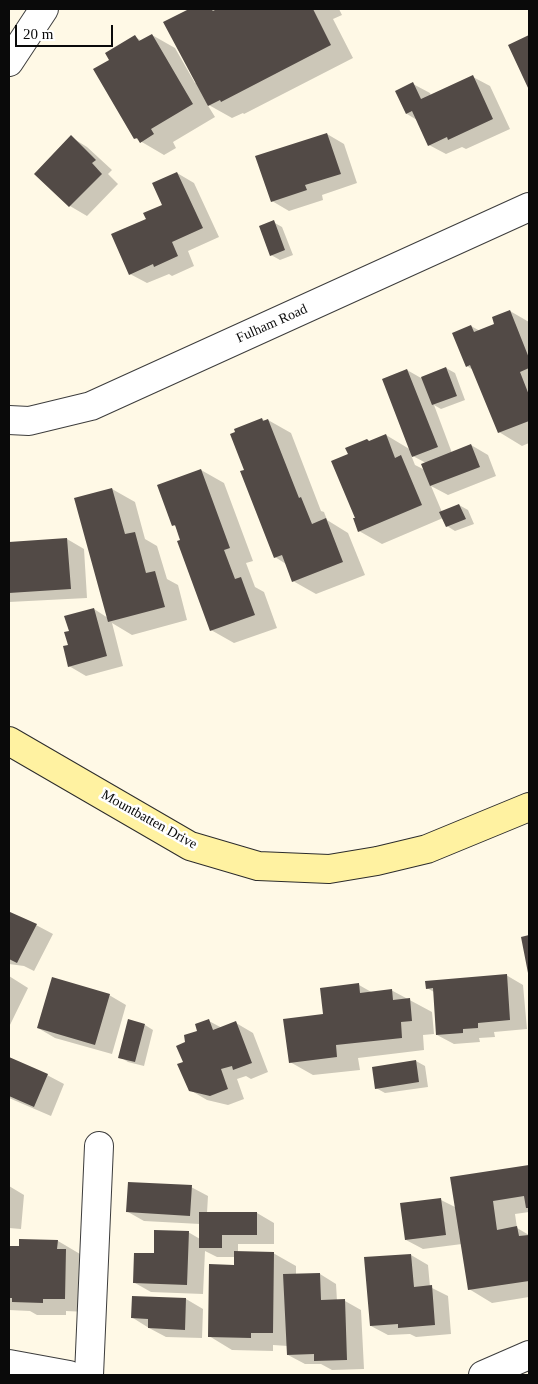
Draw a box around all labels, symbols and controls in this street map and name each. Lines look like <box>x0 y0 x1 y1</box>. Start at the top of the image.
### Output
scale bar <box>18 15 115 47</box>
text: 20 m <box>23 26 53 42</box>
street label: Fulham Road <box>234 301 310 347</box>
street label: Mountbatten Drive <box>98 787 200 853</box>

